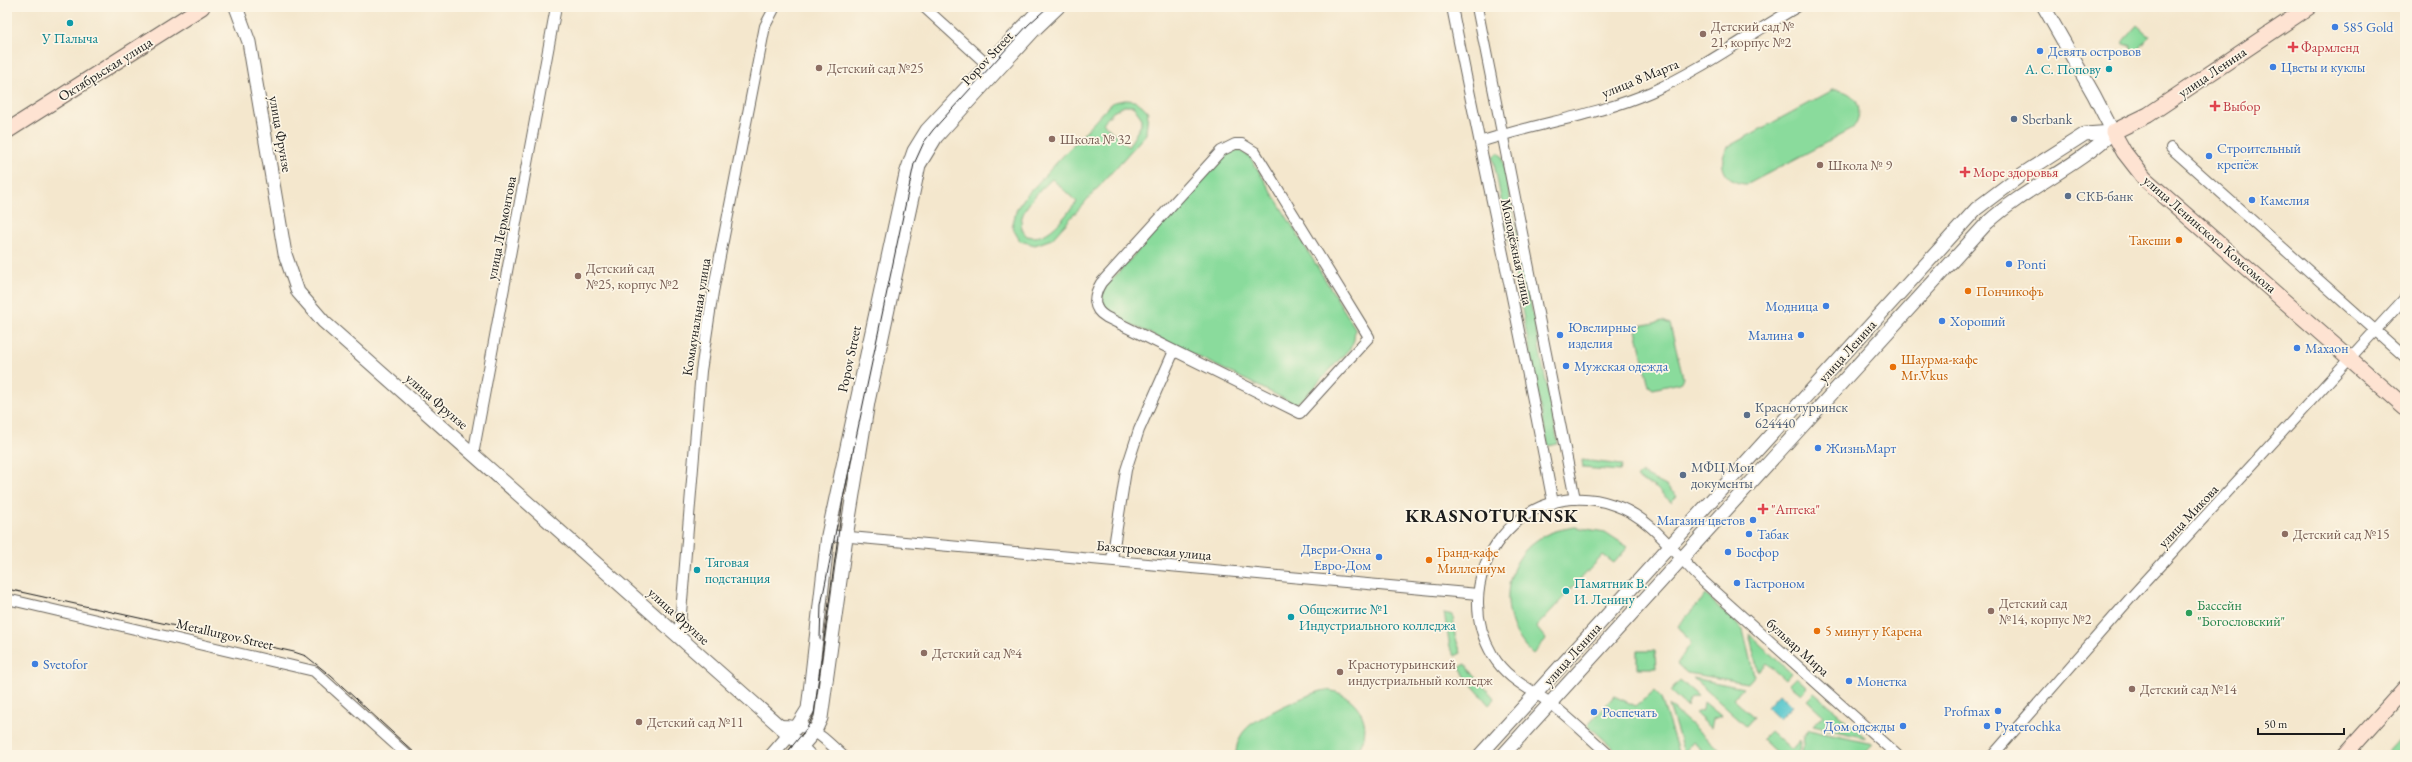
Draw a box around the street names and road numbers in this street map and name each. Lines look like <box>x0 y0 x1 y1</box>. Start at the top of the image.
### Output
street label: Popov Street <box>957 27 1017 89</box>
street label: Октябрьская улица <box>54 33 156 105</box>
street label: улица Ленина <box>2174 42 2250 101</box>
street label: улица 8 Марта <box>1599 54 1682 102</box>
street label: улица Фрунзе <box>265 94 297 174</box>
street label: улица Ленинского Комсомола <box>2140 171 2281 297</box>
street label: улица Лермонтова <box>482 174 520 281</box>
street label: Молодёжная улица <box>1497 197 1537 307</box>
street label: Коммунальная улица <box>678 256 714 377</box>
street label: улица Ленина <box>1814 316 1880 386</box>
street label: Popov Street <box>833 323 865 394</box>
street label: улица Фрунзе <box>402 369 472 434</box>
street label: улица Микова <box>2154 480 2222 552</box>
street label: Базстроевская улица <box>1096 536 1213 564</box>
street label: улица Фрунзе <box>644 583 714 649</box>
street label: Metallurgov Street <box>175 614 276 654</box>
street label: бульвар Мира <box>1763 614 1833 680</box>
street label: улица Ленина <box>1539 619 1605 689</box>

